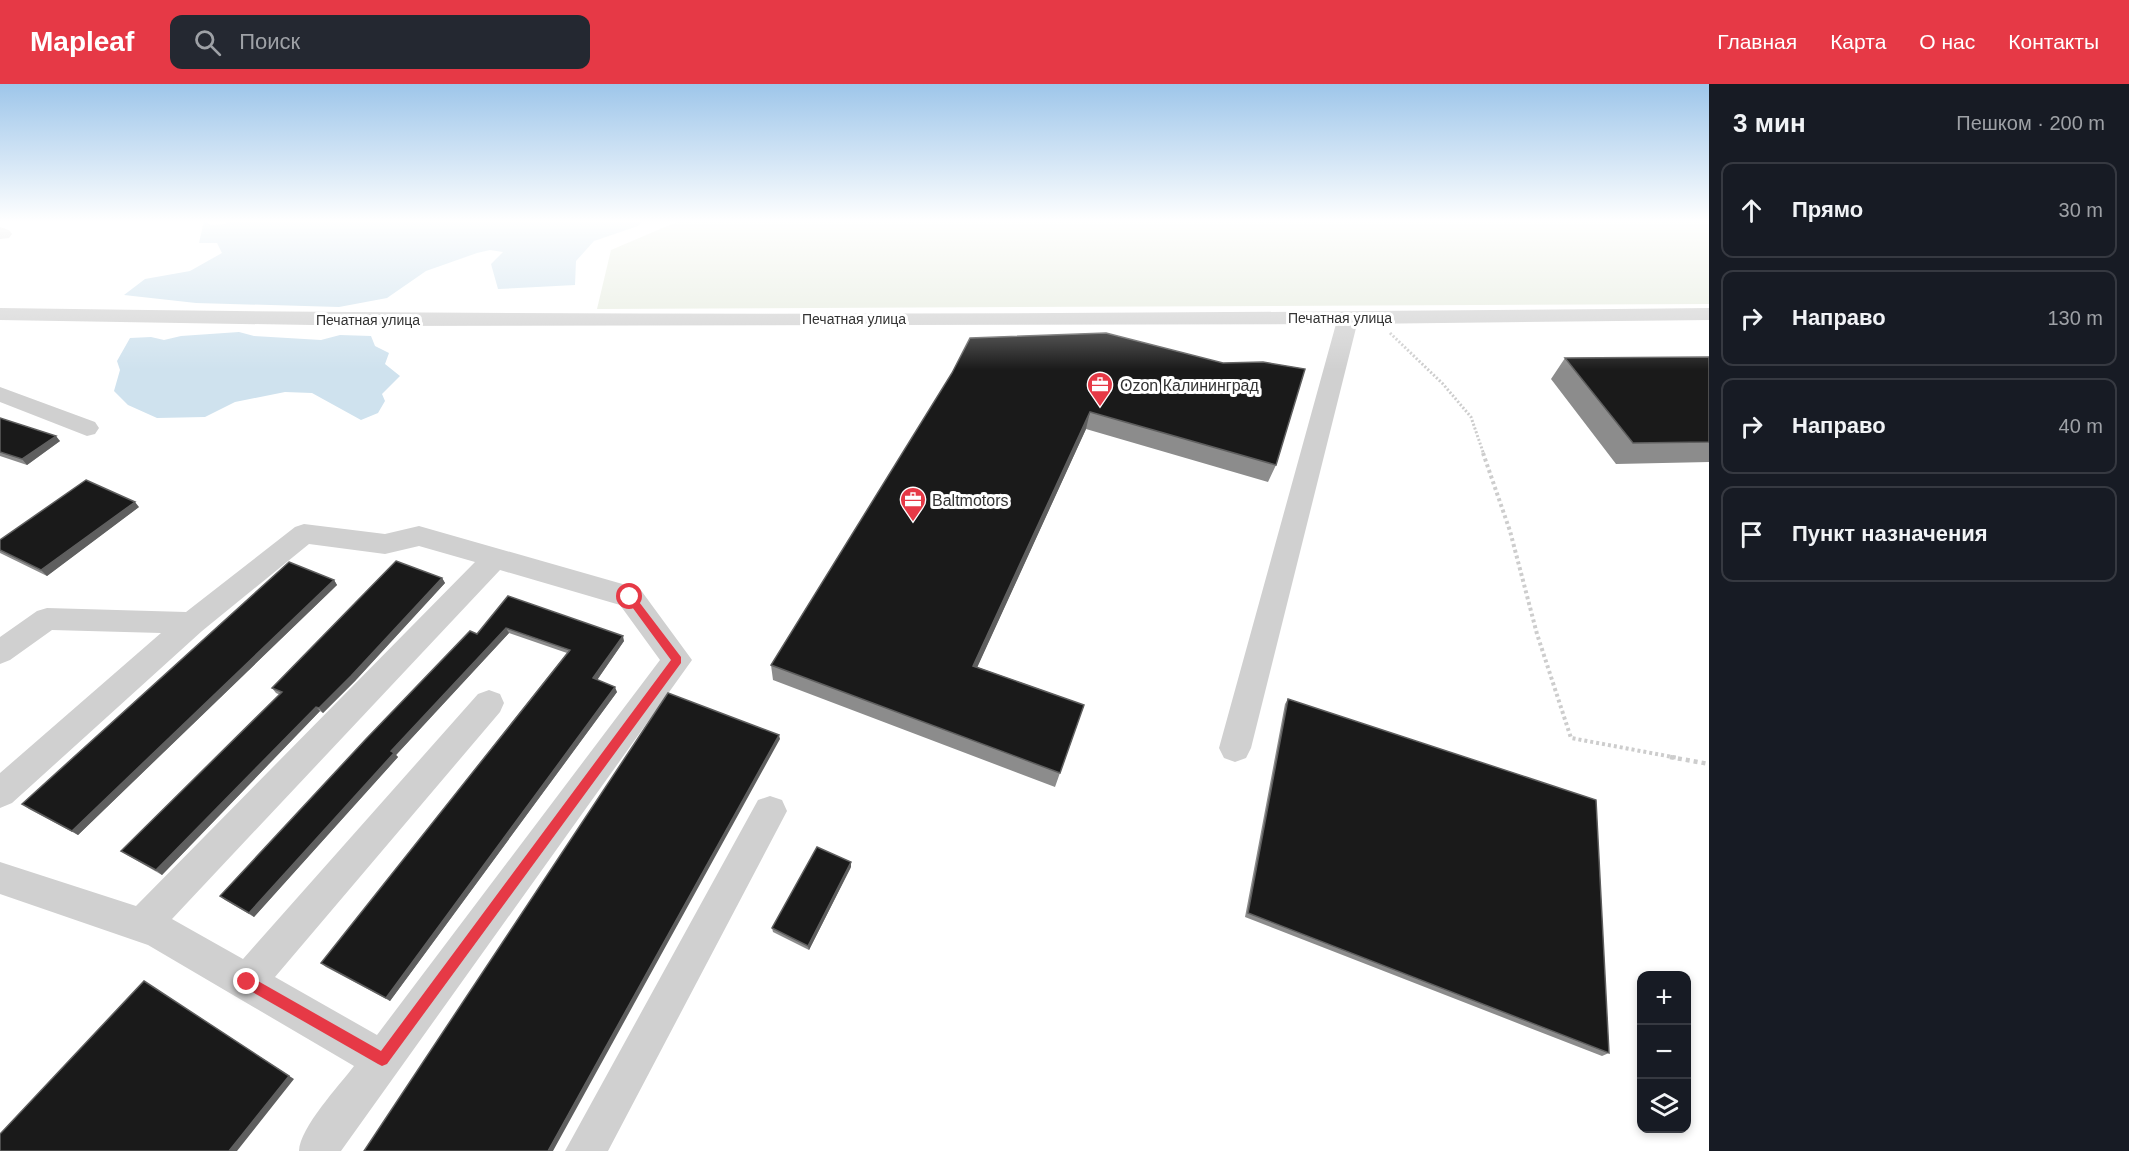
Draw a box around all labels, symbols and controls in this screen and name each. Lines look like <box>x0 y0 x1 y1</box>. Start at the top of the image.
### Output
search box <box>170 15 590 69</box>
text: Mapleaf <box>30 26 134 57</box>
icon: search <box>191 26 224 59</box>
text: Поиск <box>239 29 300 54</box>
text: Главная <box>1717 30 1797 53</box>
text: Карта <box>1830 30 1886 53</box>
text: О нас <box>1919 30 1975 53</box>
text: Контакты <box>2008 30 2099 53</box>
text: 3 мин <box>1733 108 1806 138</box>
text: Пешком · 200 m <box>1956 112 2105 134</box>
icon: ahead <box>1735 194 1768 227</box>
text: Прямо <box>1792 197 1863 222</box>
text: 30 m <box>2059 199 2103 221</box>
icon: right <box>1735 302 1768 335</box>
text: Направо <box>1792 305 1886 330</box>
text: 130 m <box>2047 307 2103 329</box>
street label: Печатная улица <box>1288 310 1392 326</box>
street label: Печатная улица <box>802 311 906 327</box>
street label: Печатная улица <box>316 312 420 328</box>
office icon: Ozon Калининград <box>1085 370 1115 408</box>
place label: Ozon Калининград <box>1120 377 1259 394</box>
icon: right <box>1735 410 1768 443</box>
text: Направо <box>1792 413 1886 438</box>
text: 40 m <box>2059 415 2103 437</box>
office icon: Baltmotors <box>898 485 928 523</box>
place label: Baltmotors <box>932 492 1008 509</box>
icon: arrive <box>1735 518 1768 551</box>
text: Пункт назначения <box>1792 521 1988 546</box>
route start <box>616 583 642 609</box>
route end <box>233 968 259 994</box>
map controls <box>1637 971 1691 1133</box>
button: + <box>1637 971 1691 1025</box>
button: − <box>1637 1025 1691 1079</box>
button: layers <box>1637 1079 1691 1133</box>

